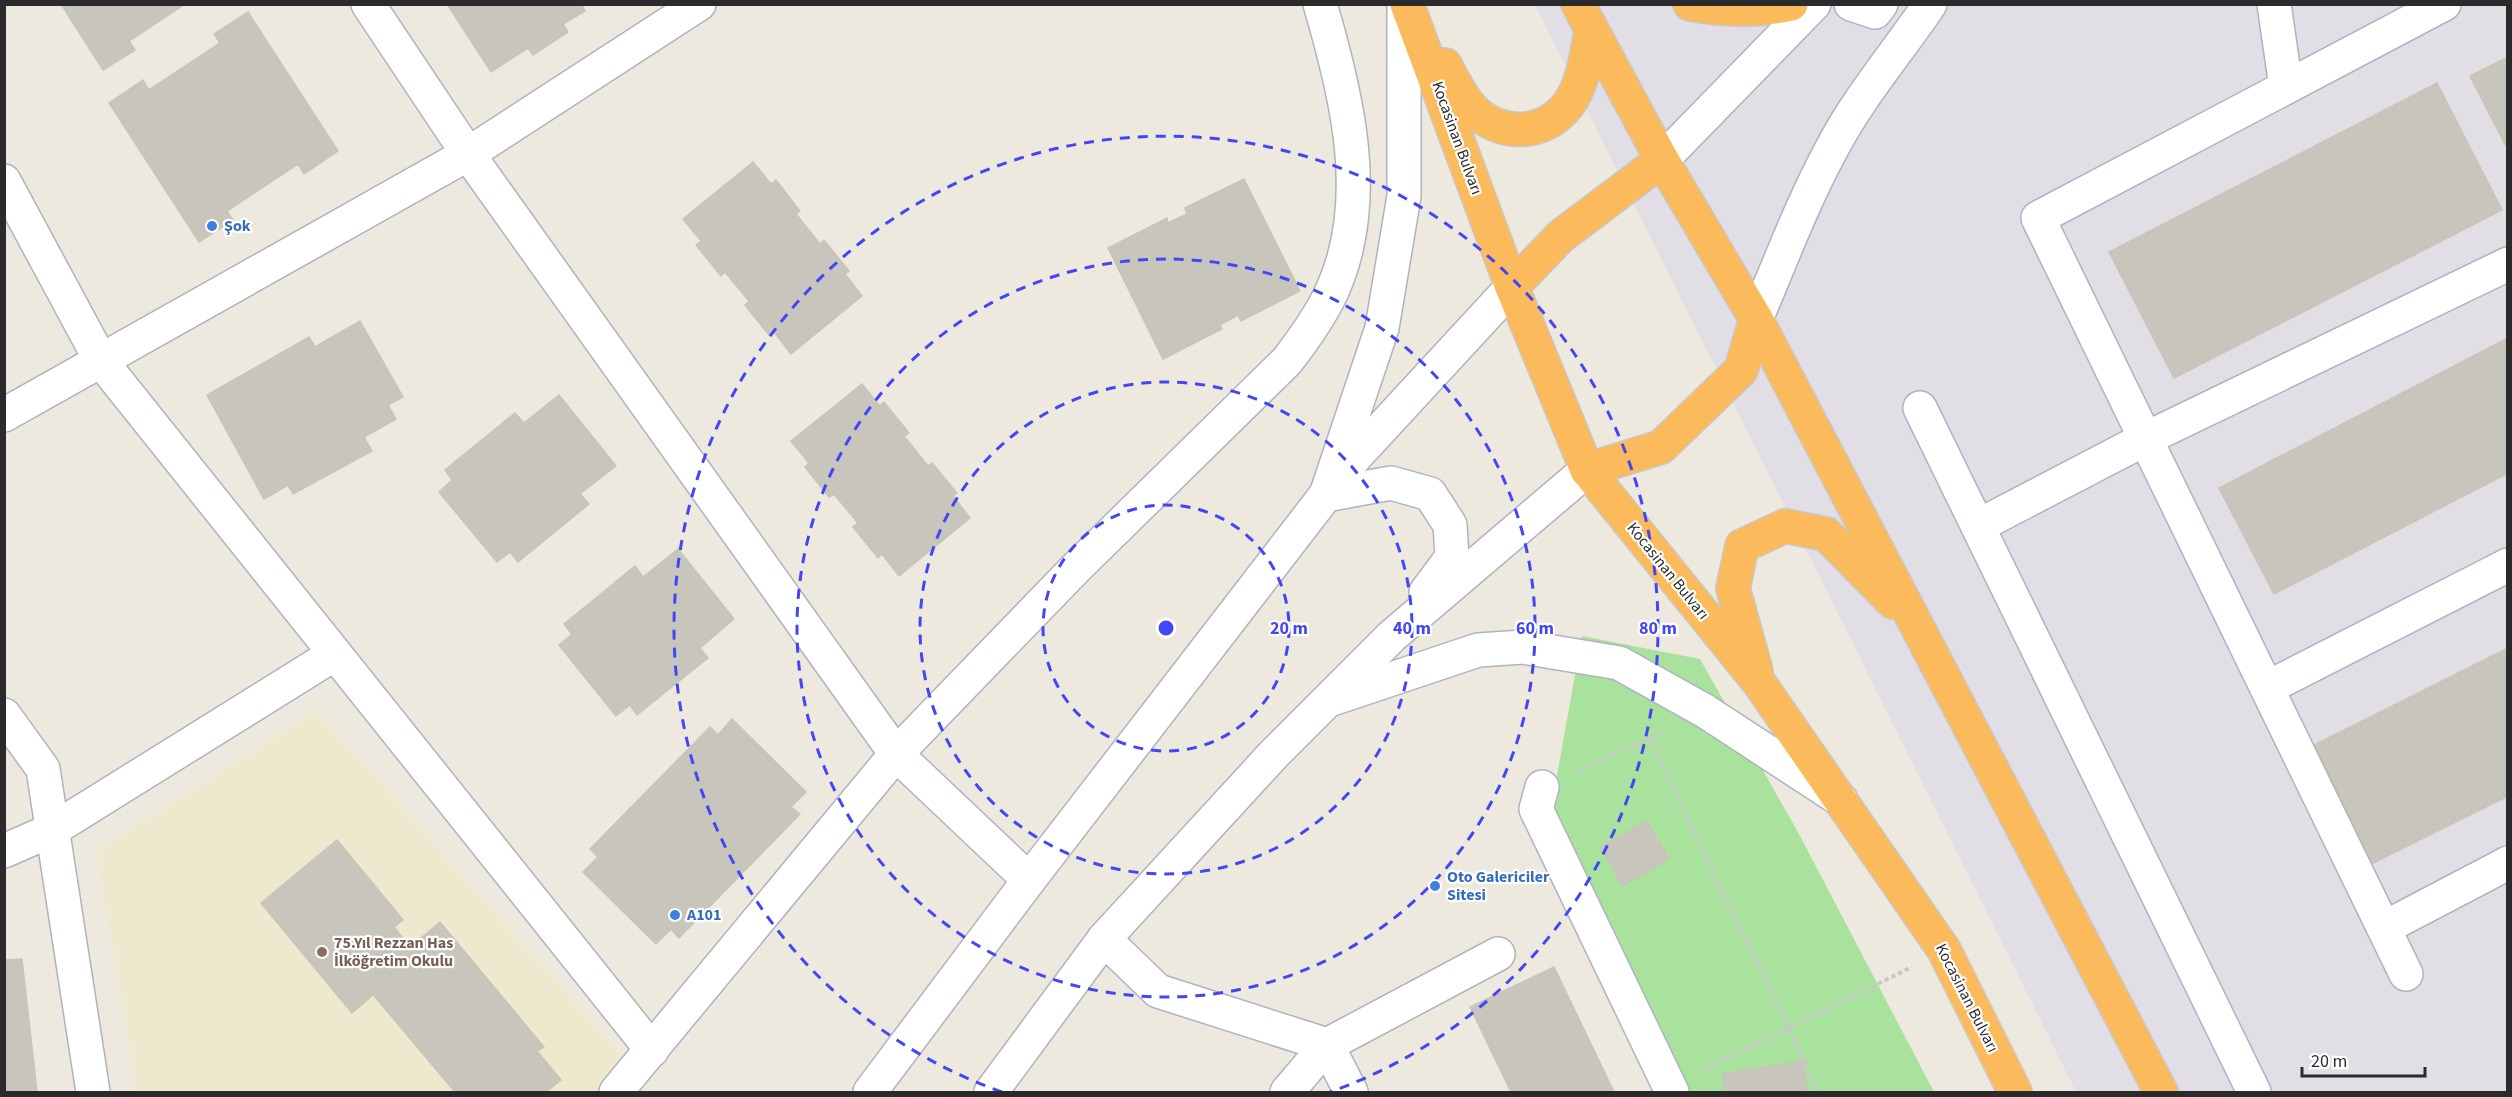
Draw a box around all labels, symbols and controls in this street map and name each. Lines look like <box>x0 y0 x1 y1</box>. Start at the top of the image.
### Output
street label: Kocasinan Bulvarı <box>1426 78 1488 198</box>
place label: Şok <box>224 215 251 237</box>
marker: Şok <box>205 219 219 233</box>
street label: Kocasinan Bulvarı <box>1622 518 1714 624</box>
text: 20 m <box>1270 616 1308 641</box>
text: 40 m <box>1393 616 1431 641</box>
text: 60 m <box>1516 616 1554 641</box>
text: 80 m <box>1639 616 1677 641</box>
centre of rings <box>1156 618 1176 638</box>
place label: Oto Galericiler Sitesi <box>1447 866 1550 906</box>
marker: Oto Galericiler Sitesi <box>1428 879 1442 893</box>
place label: A101 <box>686 904 722 926</box>
marker: A101 <box>668 908 682 922</box>
place label: 75.Yıl Rezzan Has İlköğretim Okulu <box>334 932 453 972</box>
street label: Kocasinan Bulvarı <box>1930 940 2004 1056</box>
marker: 75.Yıl Rezzan Has İlköğretim Okulu <box>315 945 329 959</box>
scale bar <box>2302 1040 2425 1078</box>
text: 20 m <box>2311 1049 2347 1074</box>

